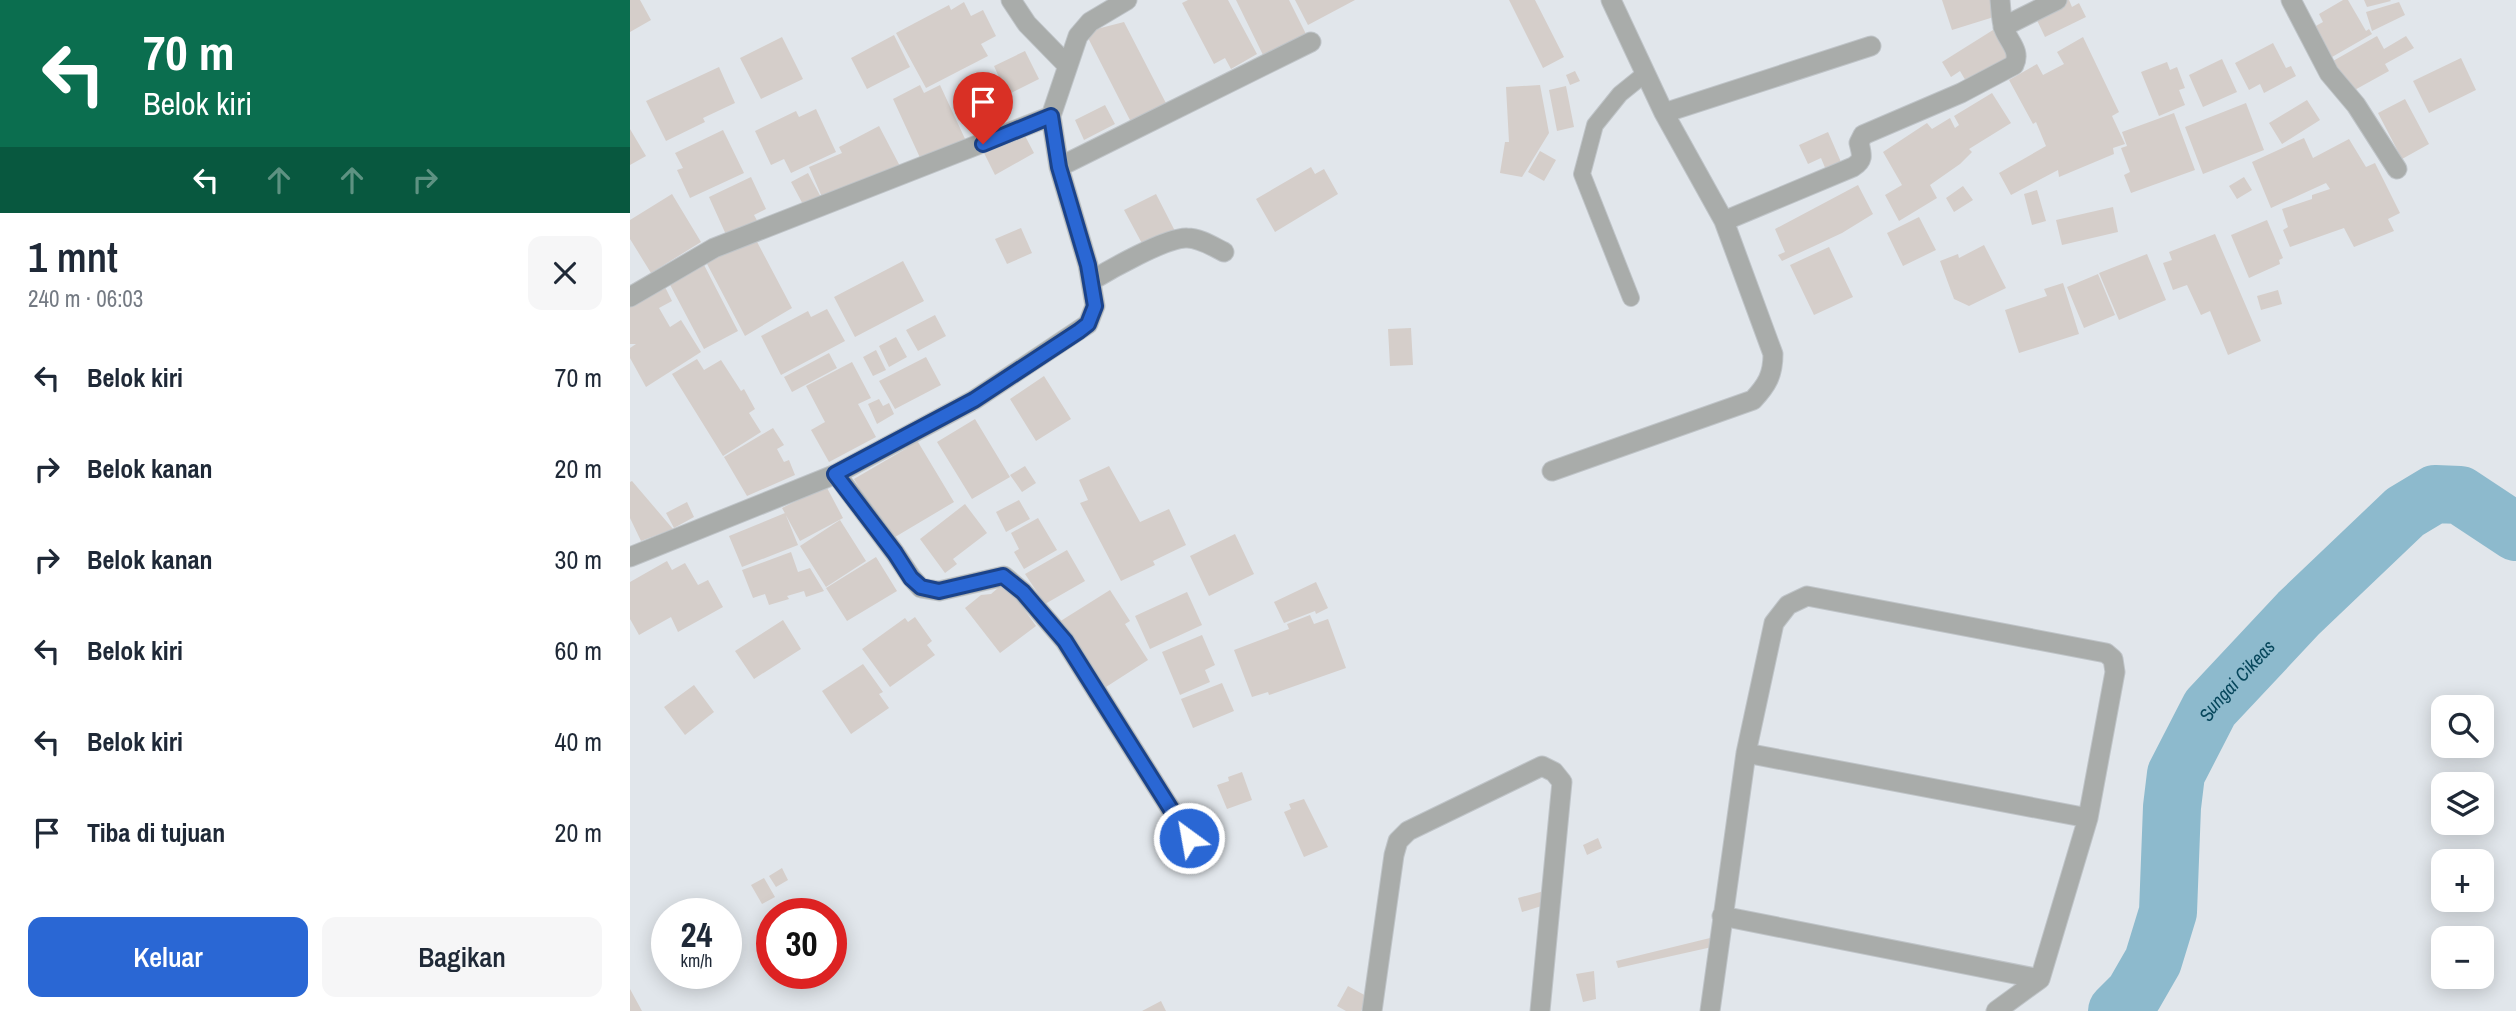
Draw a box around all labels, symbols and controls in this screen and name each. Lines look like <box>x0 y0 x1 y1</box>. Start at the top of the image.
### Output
text: 70 m <box>143 19 235 85</box>
icon: left <box>28 28 119 119</box>
pin <box>953 72 1013 144</box>
text: Belok kiri <box>143 82 252 125</box>
icon: arrive <box>964 83 1002 121</box>
icon: left <box>187 161 225 199</box>
icon: ahead <box>260 161 298 199</box>
icon: ahead <box>333 161 371 199</box>
icon: right <box>406 161 444 199</box>
text: 1 mnt <box>28 229 118 285</box>
button: close <box>528 236 602 310</box>
text: 240 m · 06:03 <box>28 283 143 314</box>
icon: left <box>28 359 66 397</box>
text: Belok kiri <box>87 360 183 395</box>
text: 70 m <box>555 360 602 395</box>
icon: right <box>28 450 66 488</box>
text: Belok kanan <box>87 451 213 486</box>
text: 20 m <box>555 451 602 486</box>
icon: right <box>28 541 66 579</box>
text: Belok kanan <box>87 542 213 577</box>
text: 30 m <box>555 542 602 577</box>
icon: left <box>28 632 66 670</box>
text: Belok kiri <box>87 633 183 668</box>
text: 60 m <box>555 633 602 668</box>
water label: Sungai Cikeas <box>2192 634 2281 726</box>
map controls <box>2431 695 2494 989</box>
button: search <box>2431 695 2494 758</box>
icon: left <box>28 723 66 761</box>
text: Belok kiri <box>87 724 183 759</box>
text: 40 m <box>555 724 602 759</box>
button: layers <box>2431 772 2494 835</box>
position arrow <box>1152 801 1226 875</box>
icon: arrive <box>28 814 66 852</box>
text: Tiba di tujuan <box>87 815 225 850</box>
text: 20 m <box>555 815 602 850</box>
button: + <box>2431 849 2494 912</box>
speed limit sign: 30 <box>756 898 847 989</box>
text: 24 <box>681 911 712 958</box>
button: Keluar <box>28 917 308 997</box>
button: Bagikan <box>322 917 602 997</box>
button: − <box>2431 926 2494 989</box>
text: km/h <box>681 948 713 973</box>

